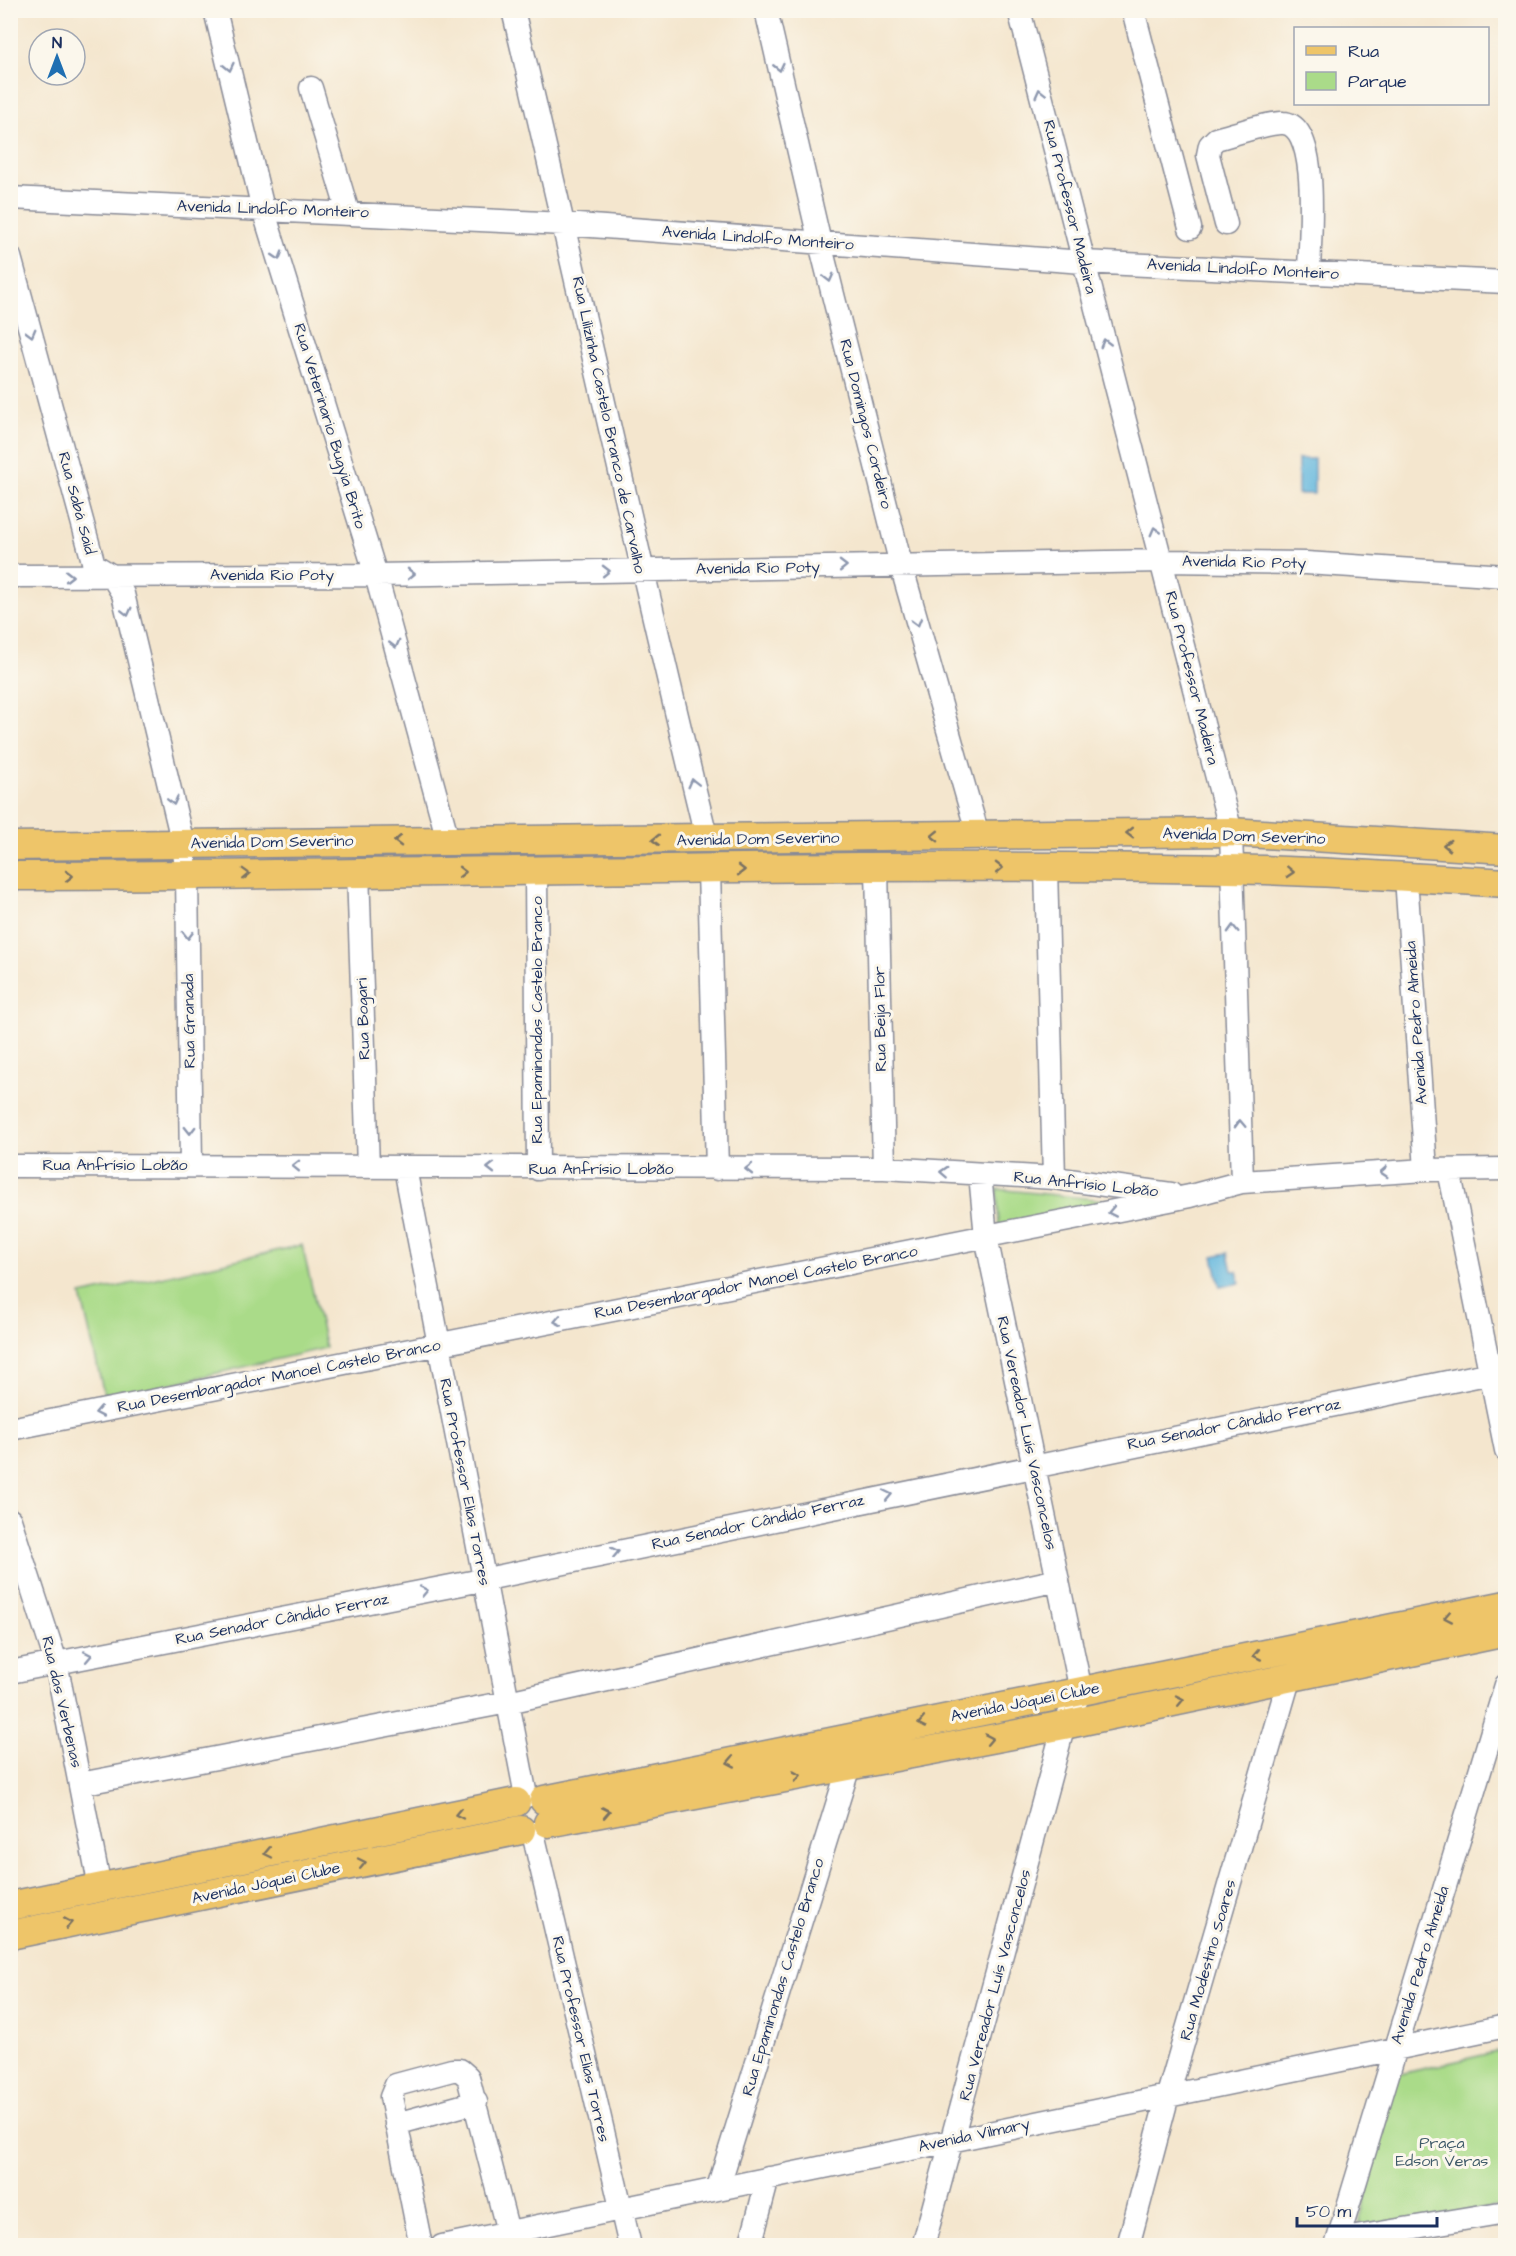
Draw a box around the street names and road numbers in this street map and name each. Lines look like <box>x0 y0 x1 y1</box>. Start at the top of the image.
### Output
street label: Rua Professor Madeira <box>1038 118 1102 296</box>
street label: Avenida Lindolfo Monteiro <box>177 195 369 223</box>
street label: Avenida Lindolfo Monteiro <box>661 220 855 256</box>
street label: Avenida Lindolfo Monteiro <box>1147 253 1339 285</box>
street label: Rua Lilizinha Castelo Branco de Carvalho <box>567 274 651 576</box>
street label: Rua Veterinario Bugyia Brito <box>287 321 372 532</box>
street label: Rua Domingos Cordeiro <box>833 337 898 511</box>
street label: Rua Sabá Said <box>53 449 101 557</box>
street label: Avenida Rio Poty <box>1182 550 1306 575</box>
street label: Avenida Rio Poty <box>696 556 820 581</box>
street label: Avenida Rio Poty <box>210 564 334 587</box>
street label: Rua Professor Madeira <box>1160 589 1224 767</box>
street label: Avenida Dom Severino <box>1162 822 1326 850</box>
street label: Avenida Dom Severino <box>676 827 840 851</box>
street label: Avenida Dom Severino <box>190 830 354 854</box>
street label: Rua Epaminondas Castelo Branco <box>526 896 548 1144</box>
street label: Avenida Pedro Almeida <box>1399 940 1433 1106</box>
street label: Rua Beija Flor <box>868 966 892 1072</box>
street label: Rua Granada <box>177 974 201 1068</box>
street label: Rua Bogari <box>351 977 376 1060</box>
street label: Rua Anfrísio Lobão <box>42 1154 188 1176</box>
street label: Rua Anfrísio Lobão <box>528 1158 674 1180</box>
street label: Rua Anfrísio Lobão <box>1013 1165 1159 1203</box>
street label: Rua Desembargador Manoel Castelo Branco <box>592 1240 920 1325</box>
street label: Rua Vereador Luís Vasconcelos <box>991 1314 1063 1552</box>
street label: Rua Desembargador Manoel Castelo Branco <box>115 1334 443 1419</box>
street label: Rua Professor Elias Torres <box>434 1376 496 1588</box>
street label: Rua Senador Cândido Ferraz <box>1126 1393 1343 1455</box>
street label: Rua Senador Cândido Ferraz <box>650 1489 866 1555</box>
street label: Rua Senador Cândido Ferraz <box>174 1588 391 1650</box>
street label: Rua das Verbenas <box>36 1634 88 1770</box>
street label: Avenida Jóquei Clube <box>949 1677 1102 1727</box>
street label: Avenida Jóquei Clube <box>190 1856 343 1909</box>
street label: Rua Epaminondas Castelo Branco <box>736 1856 830 2098</box>
street label: Rua Vereador Luís Vasconcelos <box>954 1867 1036 2103</box>
street label: Rua Modestino Soares <box>1174 1877 1242 2043</box>
street label: Avenida Pedro Almeida <box>1385 1883 1455 2047</box>
street label: Rua Professor Elias Torres <box>547 1934 615 2144</box>
street label: Avenida Vilmary <box>916 2112 1032 2159</box>

